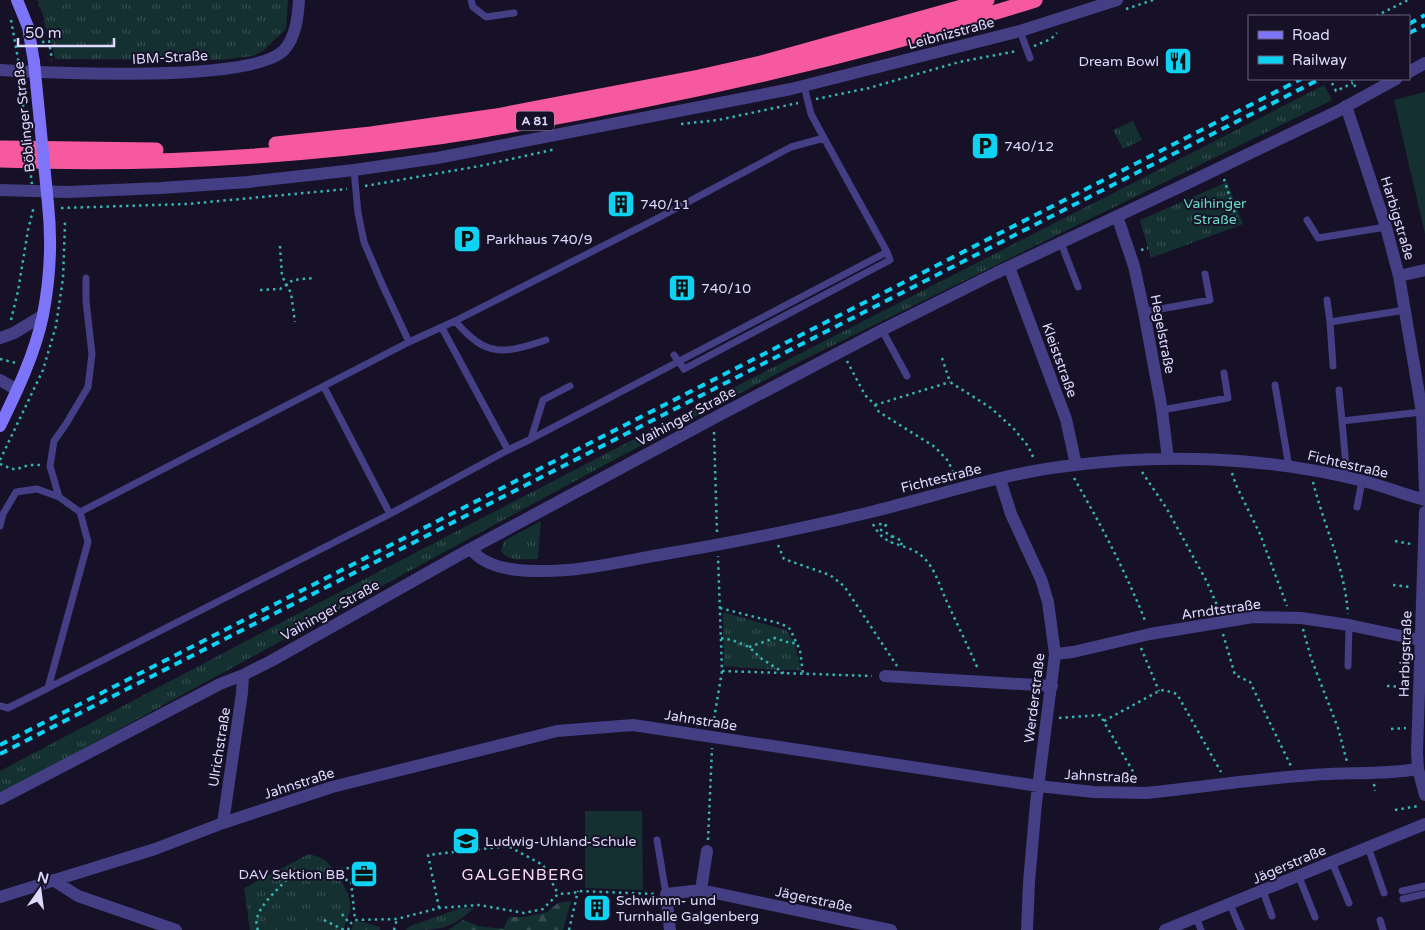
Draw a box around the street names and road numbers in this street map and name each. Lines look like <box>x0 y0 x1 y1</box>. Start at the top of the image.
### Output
street label: Leibnizstraße <box>906 14 996 53</box>
street label: IBM-Straße <box>132 47 208 68</box>
street label: Böblinger Straße <box>10 61 39 173</box>
road number: A 81 <box>516 112 554 130</box>
street label: Harbigstraße <box>1377 174 1418 262</box>
street label: Hegelstraße <box>1147 293 1179 375</box>
street label: Kleiststraße <box>1038 321 1081 400</box>
street label: Vaihinger Straße <box>634 383 739 450</box>
street label: Fichtestraße <box>1306 447 1390 482</box>
street label: Fichtestraße <box>899 460 983 497</box>
street label: Vaihinger Straße <box>278 576 382 645</box>
street label: Arndtstraße <box>1180 595 1262 623</box>
street label: Harbigstraße <box>1395 610 1416 698</box>
street label: Werderstraße <box>1021 652 1048 744</box>
street label: Ulrichstraße <box>205 706 234 788</box>
street label: Jahnstraße <box>663 706 738 735</box>
street label: Jahnstraße <box>262 764 337 803</box>
street label: Jahnstraße <box>1064 766 1138 787</box>
street label: Jägerstraße <box>1250 841 1329 888</box>
street label: Jägerstraße <box>774 883 854 916</box>

